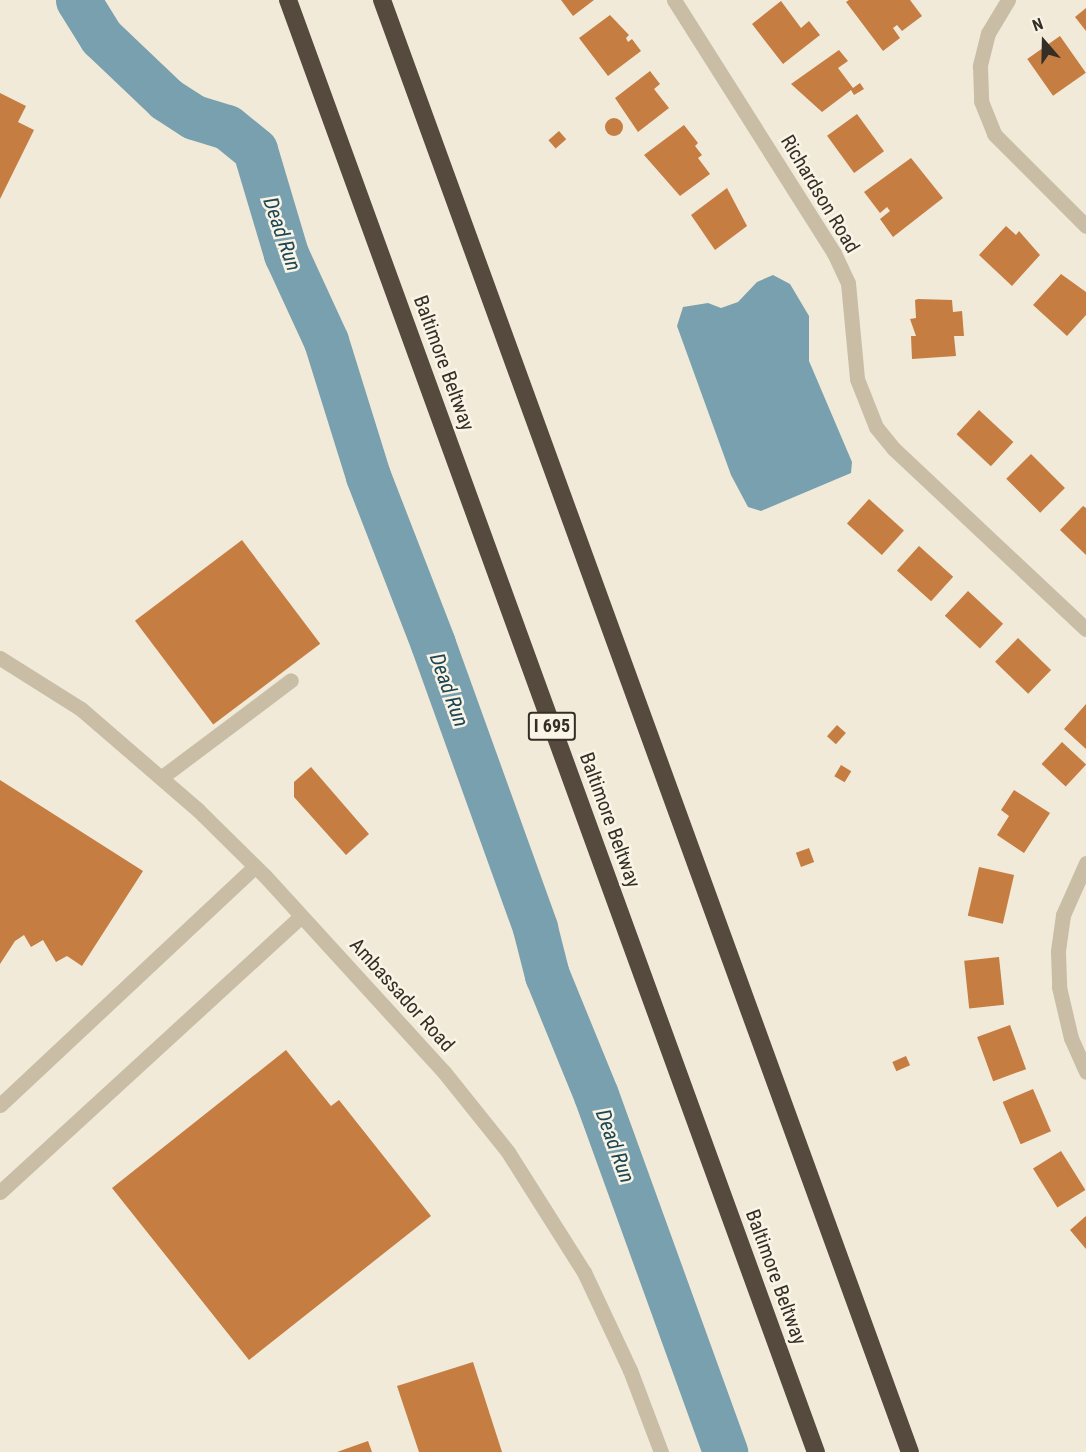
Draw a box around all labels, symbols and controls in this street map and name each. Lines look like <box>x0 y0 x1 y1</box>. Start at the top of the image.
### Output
north arrow <box>1014 12 1074 72</box>
text: N <box>1030 14 1046 35</box>
street label: Richardson Road <box>775 131 865 257</box>
water label: Dead Run <box>258 194 306 274</box>
street label: Baltimore Beltway <box>408 292 480 434</box>
water label: Dead Run <box>424 650 474 730</box>
road number: I 695 <box>526 711 578 741</box>
street label: Baltimore Beltway <box>574 749 646 891</box>
street label: Ambassador Road <box>345 933 459 1057</box>
water label: Dead Run <box>590 1106 640 1186</box>
street label: Baltimore Beltway <box>740 1206 812 1348</box>

